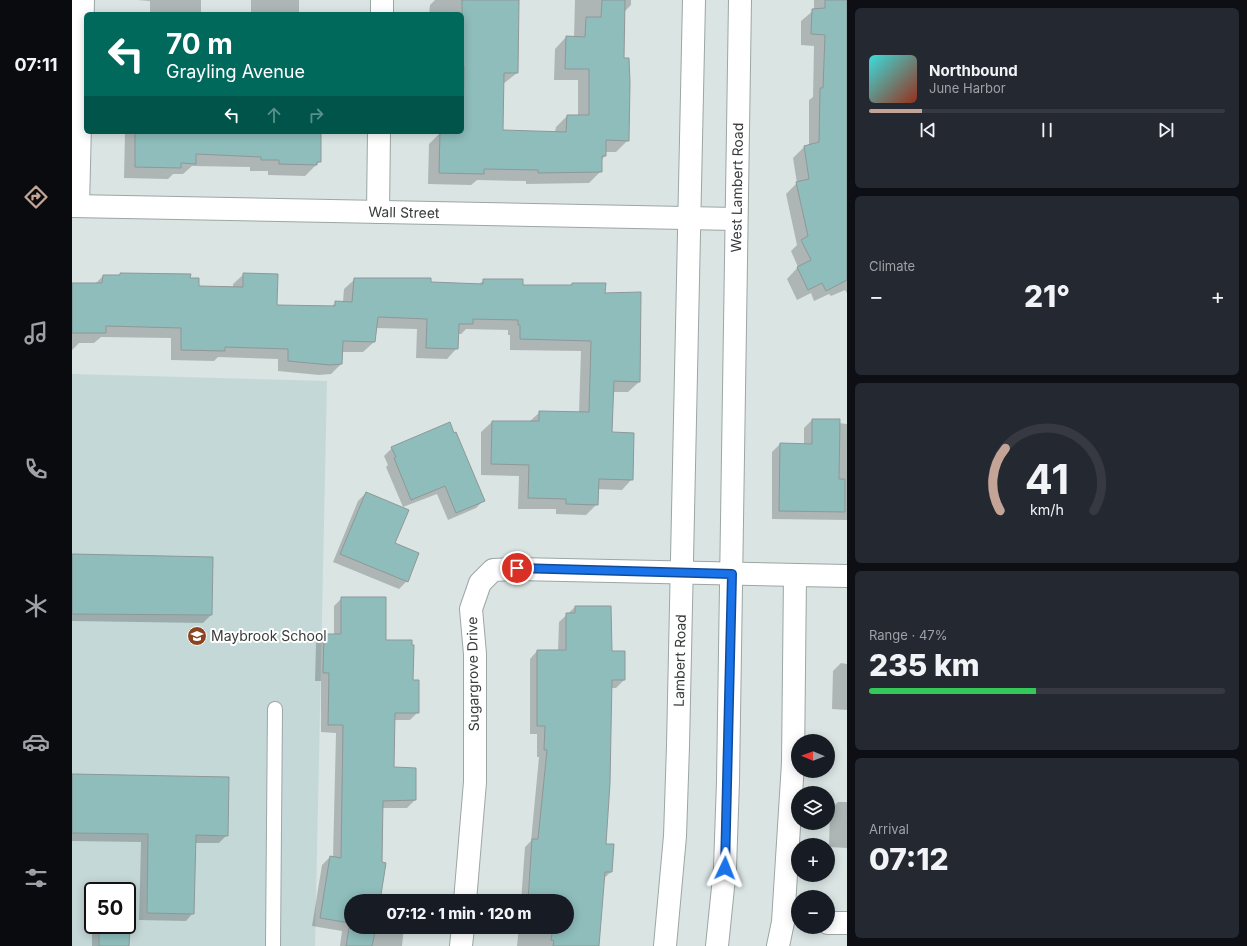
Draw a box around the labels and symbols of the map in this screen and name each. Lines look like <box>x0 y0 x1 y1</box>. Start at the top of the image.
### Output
street label: West Lambert Road <box>727 122 746 253</box>
street label: Wall Street <box>368 203 440 221</box>
pin <box>500 551 534 585</box>
street label: Lambert Road <box>670 614 689 707</box>
street label: Sugargrove Drive <box>463 616 482 732</box>
school or university icon: Maybrook School <box>186 625 208 647</box>
place label: Maybrook School <box>211 627 327 644</box>
north arrow <box>791 734 835 778</box>
position arrow <box>704 847 746 889</box>
speed limit sign: 50 <box>84 882 136 934</box>

